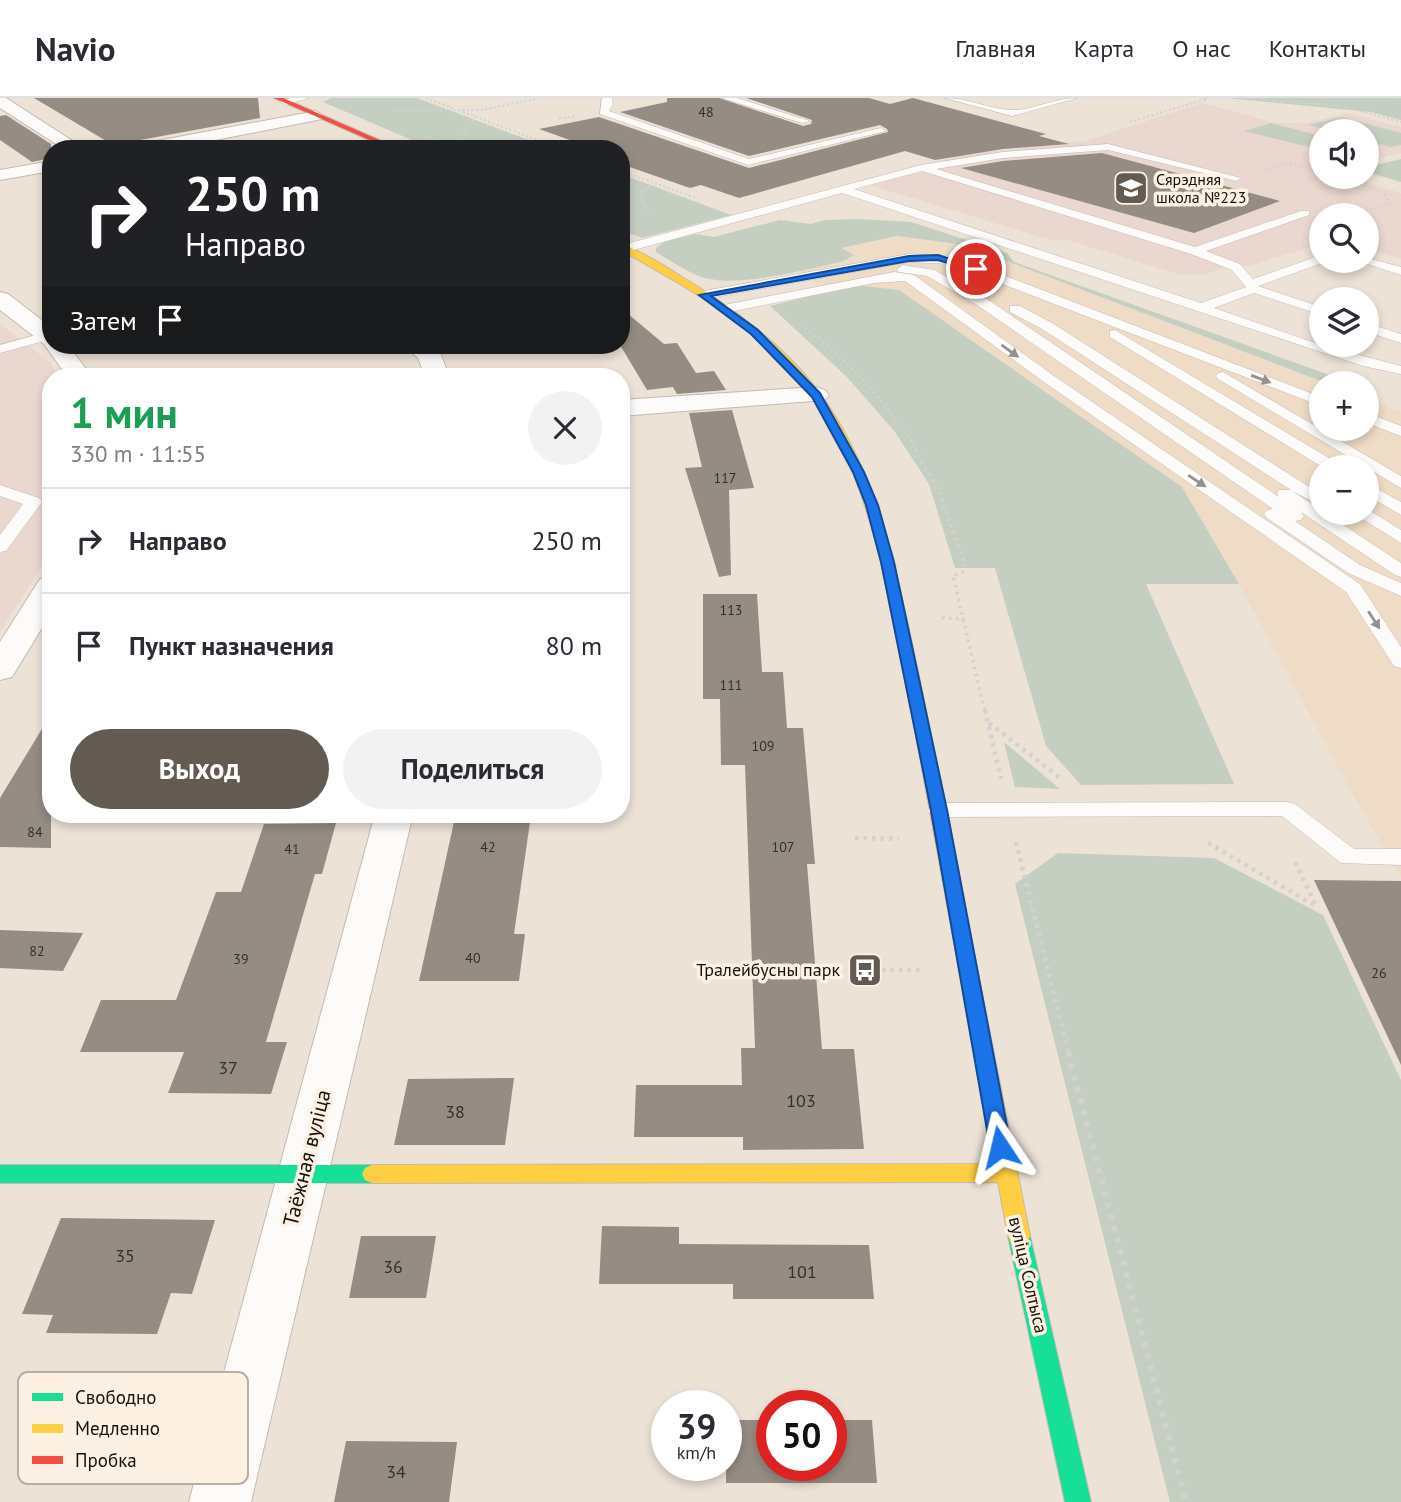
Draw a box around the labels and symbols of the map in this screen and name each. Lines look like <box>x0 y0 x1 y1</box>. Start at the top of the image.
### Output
house number: 48 <box>698 103 714 121</box>
school or university icon: Сярэдняя школа №223 <box>1112 169 1150 207</box>
place label: Сярэдняя школа №223 <box>1156 169 1247 207</box>
pin <box>946 239 1006 299</box>
one-way arrow <box>1001 344 1019 358</box>
one-way arrow <box>1250 374 1271 385</box>
house number: 117 <box>714 469 736 487</box>
one-way arrow <box>1188 474 1206 488</box>
house number: 113 <box>720 601 742 619</box>
one-way arrow <box>1367 610 1380 629</box>
house number: 111 <box>720 676 742 694</box>
house number: 109 <box>752 737 774 755</box>
house number: 84 <box>27 823 43 841</box>
house number: 42 <box>480 838 496 856</box>
house number: 107 <box>772 838 794 856</box>
house number: 41 <box>284 840 300 858</box>
house number: 82 <box>29 942 45 960</box>
house number: 40 <box>465 949 481 967</box>
house number: 39 <box>233 950 249 968</box>
bus stop icon: Тралейбусны парк <box>846 951 884 989</box>
place label: Тралейбусны парк <box>696 958 840 981</box>
house number: 26 <box>1371 964 1387 982</box>
house number: 37 <box>218 1056 238 1079</box>
street label: Таёжная вуліца <box>277 1087 336 1229</box>
house number: 103 <box>786 1089 816 1112</box>
house number: 38 <box>445 1100 465 1123</box>
position arrow <box>963 1110 1037 1184</box>
street label: вуліца Солтыса <box>1004 1214 1053 1335</box>
house number: 35 <box>115 1244 135 1267</box>
house number: 36 <box>383 1255 403 1278</box>
house number: 101 <box>787 1260 817 1283</box>
legend <box>18 1372 248 1484</box>
text: Свободно <box>75 1385 157 1409</box>
speed limit sign: 50 <box>756 1390 847 1481</box>
text: Медленно <box>75 1416 160 1440</box>
text: Пробка <box>75 1448 137 1472</box>
house number: 34 <box>386 1460 406 1483</box>

